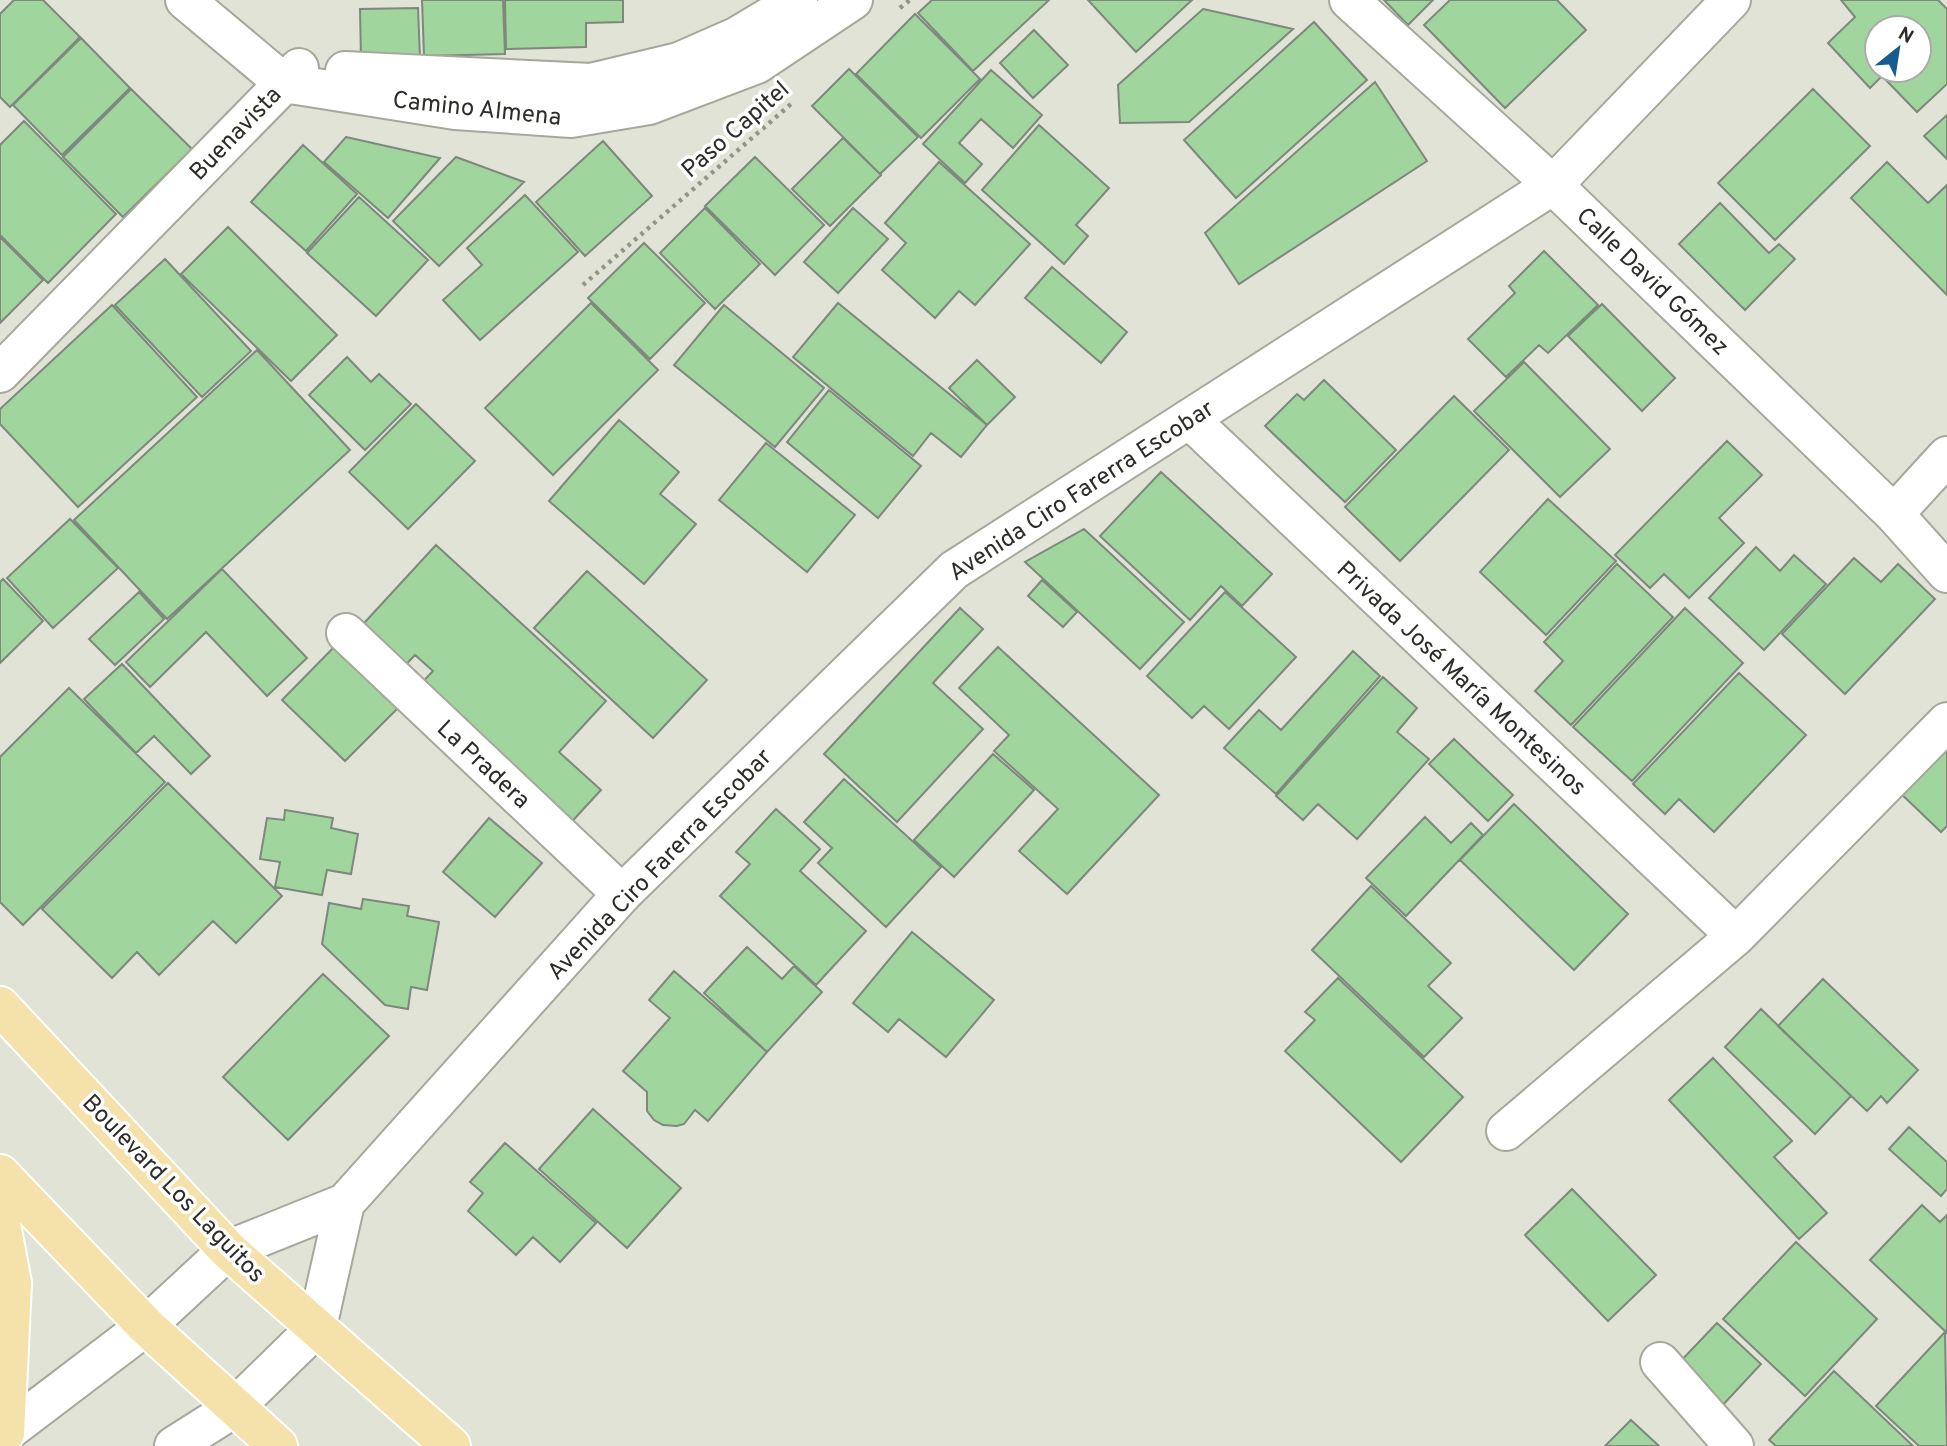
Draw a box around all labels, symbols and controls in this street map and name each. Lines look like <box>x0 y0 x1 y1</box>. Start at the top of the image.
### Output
north arrow <box>1863 14 1933 84</box>
text: N <box>1894 22 1917 50</box>
street label: Paso Capitel <box>676 75 797 186</box>
street label: Buenavista <box>184 81 289 188</box>
street label: Camino Almena <box>391 86 563 134</box>
street label: Calle David Gómez <box>1569 202 1734 363</box>
street label: Avenida Ciro Farerra Escobar <box>944 395 1220 589</box>
street label: Privada José María Montesinos <box>1329 556 1592 803</box>
street label: La Pradera <box>430 715 536 816</box>
street label: Avenida Ciro Farerra Escobar <box>542 743 779 988</box>
street label: Boulevard Los Laguitos <box>75 1089 270 1290</box>

